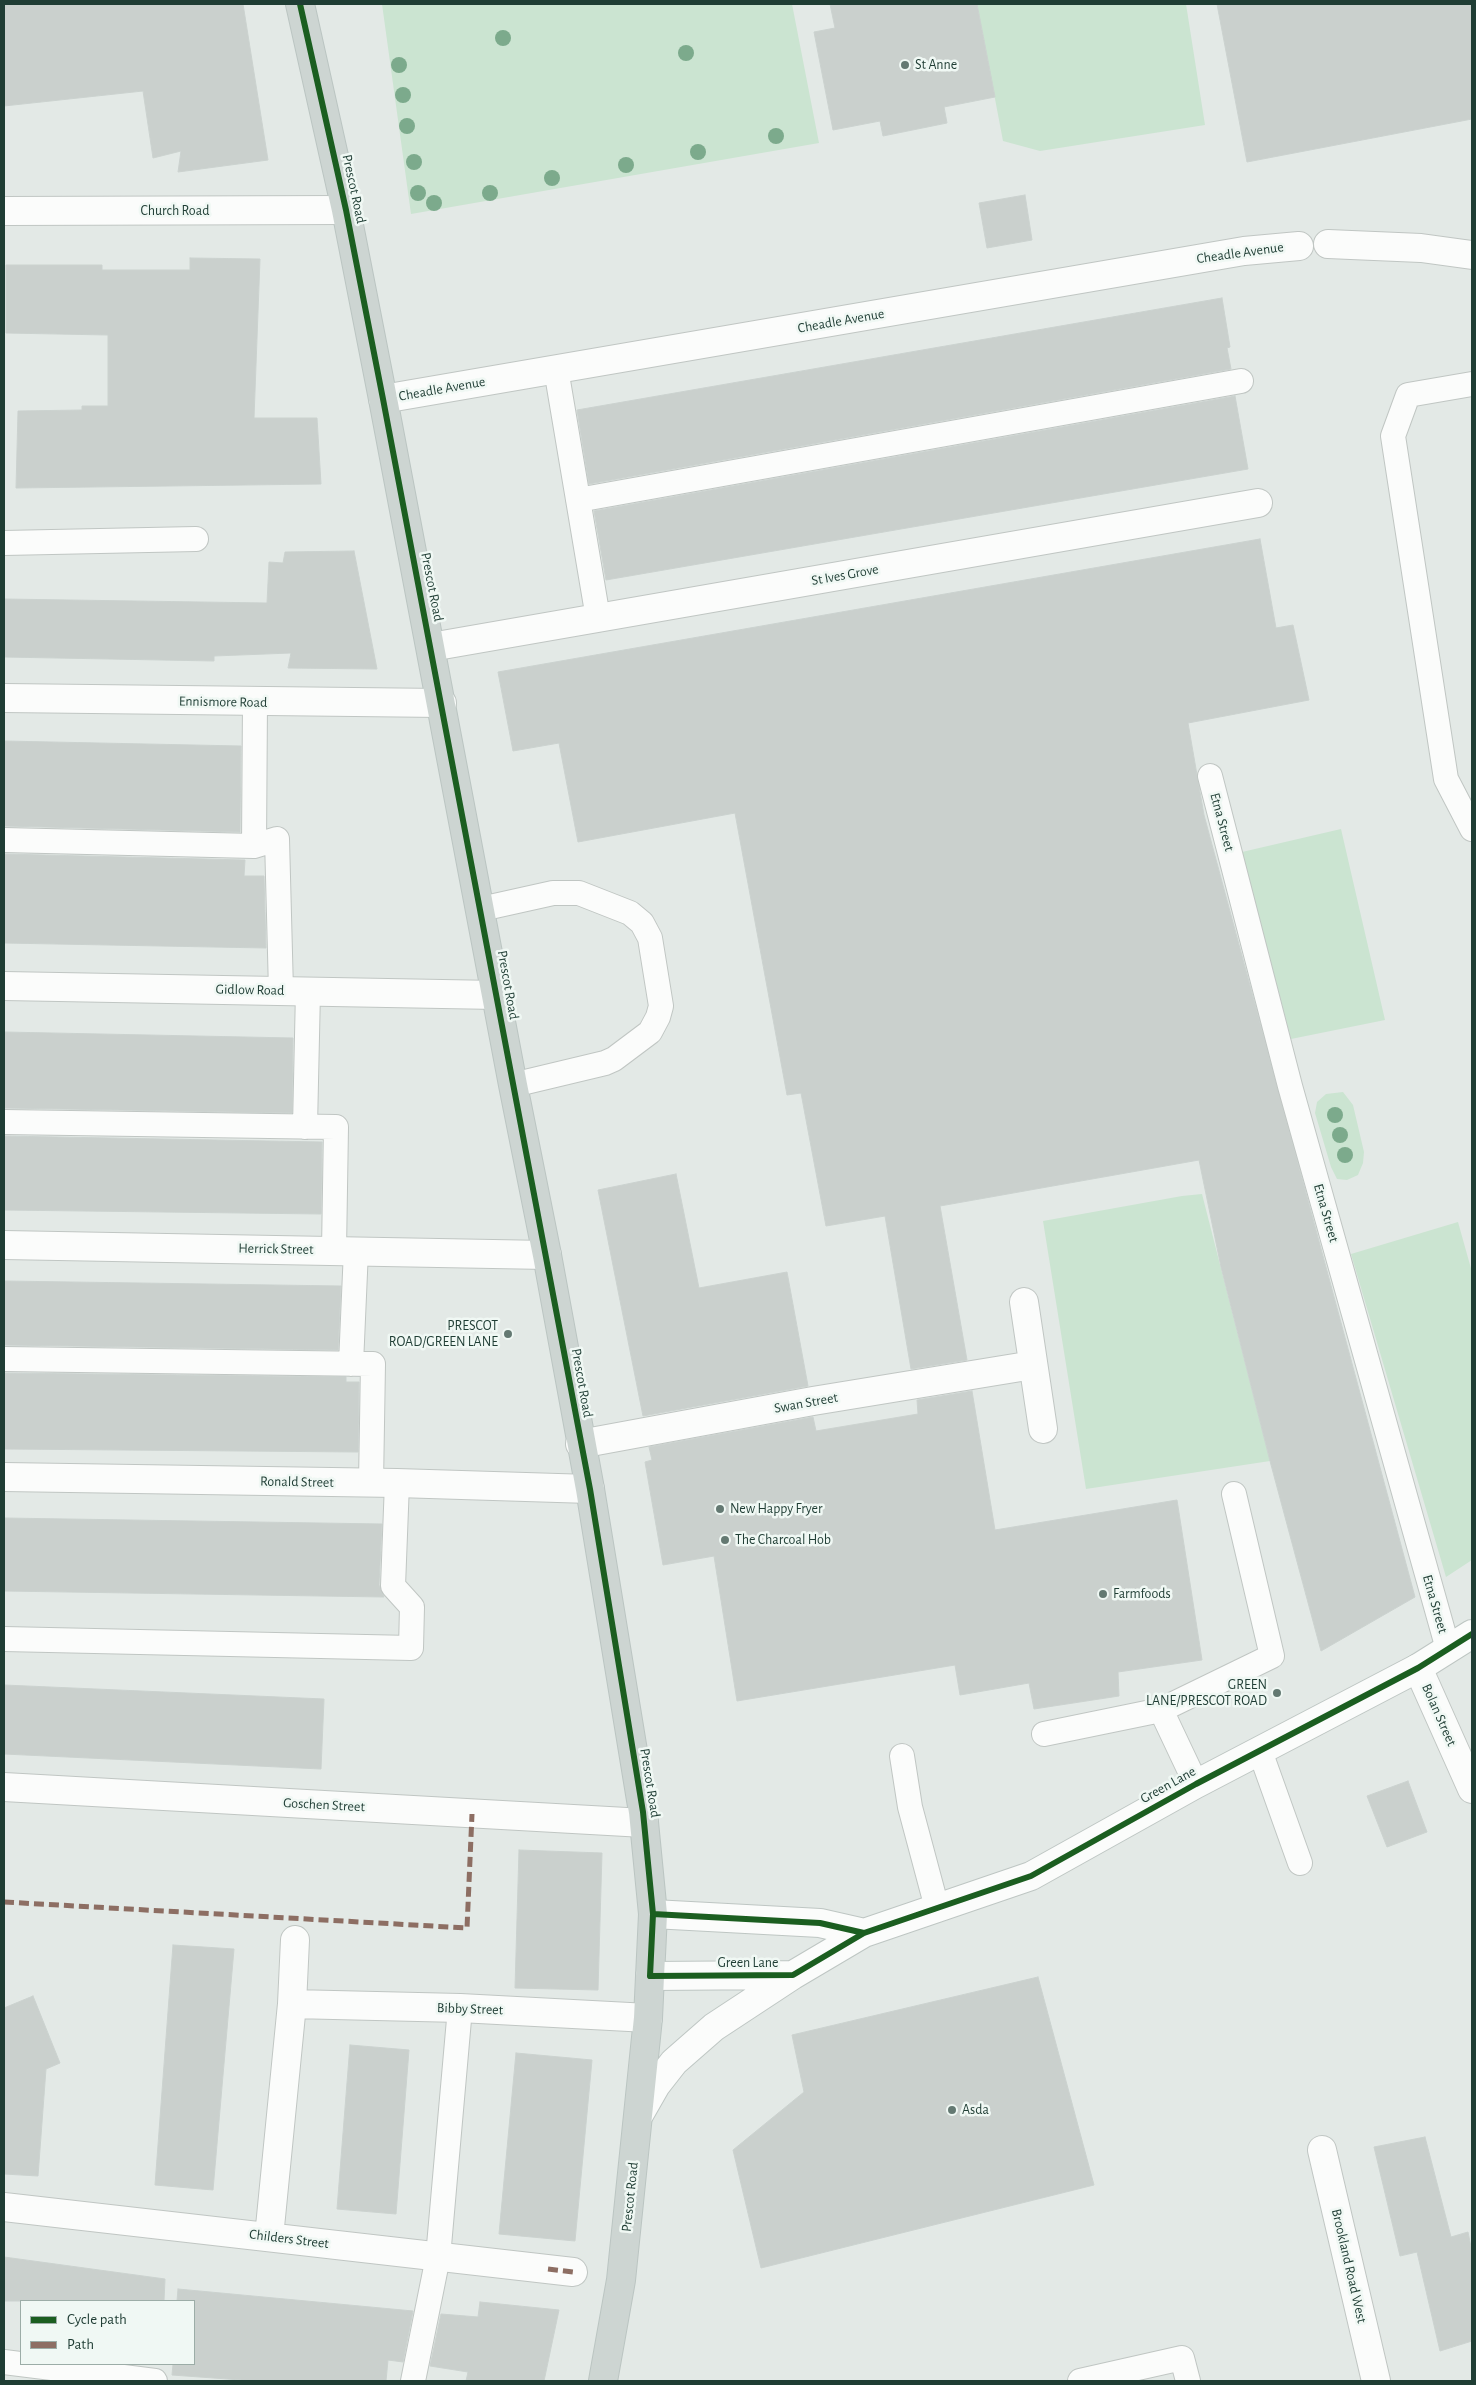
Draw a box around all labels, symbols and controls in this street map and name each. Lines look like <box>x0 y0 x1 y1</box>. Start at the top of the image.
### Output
place label: St Anne <box>915 57 957 73</box>
marker: St Anne <box>899 59 911 71</box>
street label: Prescot Road <box>338 153 370 225</box>
street label: Church Road <box>141 203 209 219</box>
street label: Cheadle Avenue <box>1195 239 1285 267</box>
street label: Cheadle Avenue <box>796 305 886 337</box>
street label: Cheadle Avenue <box>397 373 487 405</box>
street label: Prescot Road <box>417 551 447 623</box>
street label: St Ives Grove <box>810 561 880 589</box>
street label: Ennismore Road <box>179 693 267 711</box>
street label: Etna Street <box>1206 791 1238 853</box>
street label: Prescot Road <box>494 949 522 1021</box>
street label: Gidlow Road <box>215 981 285 999</box>
street label: Etna Street <box>1310 1182 1342 1244</box>
street label: Herrick Street <box>238 1240 314 1258</box>
place label: PRESCOT ROAD/GREEN LANE <box>389 1318 498 1350</box>
marker: PRESCOT ROAD/GREEN LANE <box>502 1328 514 1340</box>
street label: Prescot Road <box>568 1347 596 1419</box>
street label: Swan Street <box>773 1389 839 1417</box>
street label: Ronald Street <box>260 1473 334 1491</box>
place label: New Happy Fryer <box>730 1501 823 1517</box>
marker: New Happy Fryer <box>714 1503 726 1515</box>
place label: The Charcoal Hob <box>735 1532 831 1548</box>
marker: The Charcoal Hob <box>719 1534 731 1546</box>
street label: Etna Street <box>1419 1573 1451 1635</box>
place label: Farmfoods <box>1113 1586 1171 1602</box>
marker: Farmfoods <box>1097 1588 1109 1600</box>
place label: GREEN LANE/PRESCOT ROAD <box>1146 1677 1267 1710</box>
street label: Bolan Street <box>1418 1681 1460 1749</box>
marker: GREEN LANE/PRESCOT ROAD <box>1271 1687 1283 1699</box>
street label: Prescot Road <box>636 1747 664 1819</box>
street label: Green Lane <box>1137 1763 1199 1807</box>
street label: Goschen Street <box>283 1794 365 1816</box>
street label: Green Lane <box>718 1955 778 1971</box>
street label: Bibby Street <box>437 1999 503 2019</box>
place label: Asda <box>962 2102 989 2118</box>
marker: Asda <box>946 2104 958 2116</box>
street label: Prescot Road <box>618 2161 642 2233</box>
street label: Brookland Road West <box>1328 2207 1370 2325</box>
street label: Childers Street <box>248 2226 330 2252</box>
legend <box>20 2300 195 2365</box>
text: Cycle path <box>67 2312 127 2327</box>
text: Path <box>67 2337 94 2352</box>

